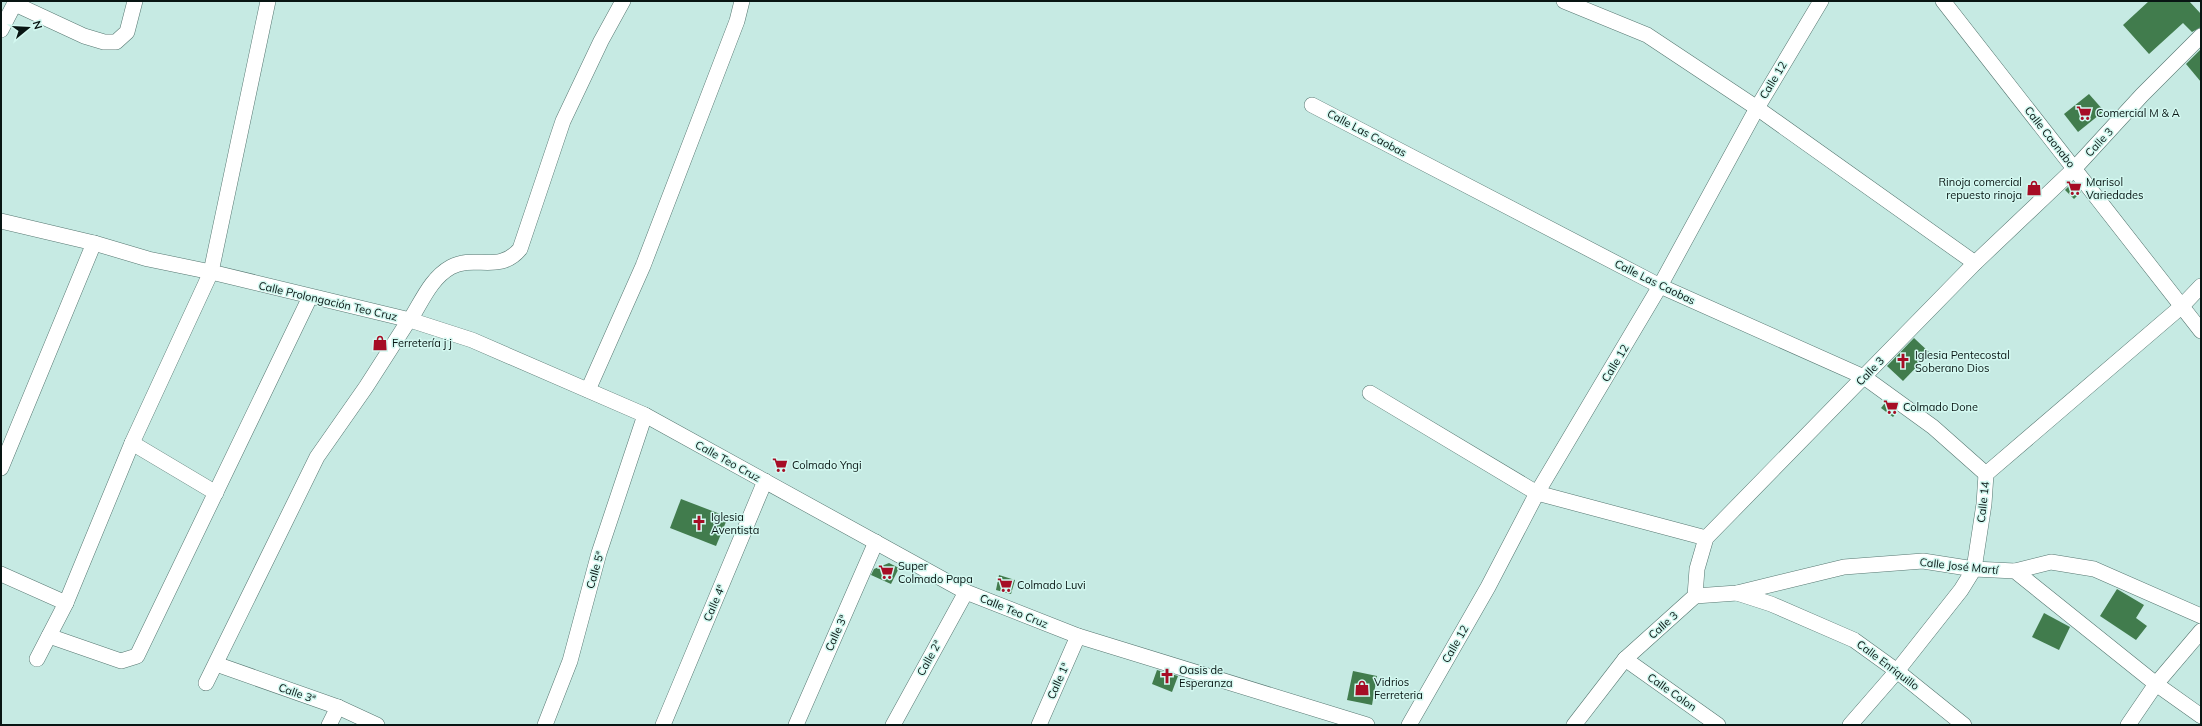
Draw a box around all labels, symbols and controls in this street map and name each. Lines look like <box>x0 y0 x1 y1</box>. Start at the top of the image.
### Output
north arrow <box>8 8 48 48</box>
text: N <box>30 19 45 31</box>
street label: Calle 12 <box>1756 58 1790 101</box>
street label: Calle Caonabo <box>2022 103 2078 171</box>
supermarket icon: Comercial M & A <box>2075 104 2093 122</box>
street label: Calle Las Caobas <box>1325 106 1409 160</box>
place label: Comercial M & A <box>2096 106 2180 120</box>
street label: Calle 3 <box>2082 125 2116 159</box>
place label: Rinoja comercial repuesto rinoja <box>1938 175 2022 202</box>
place label: Marisol Variedades <box>2086 175 2143 202</box>
shop icon: Rinoja comercial repuesto rinoja <box>2025 179 2043 197</box>
supermarket icon: Marisol Variedades <box>2065 179 2083 197</box>
street label: Calle Las Caobas <box>1612 256 1698 308</box>
street label: Calle Prolongación Teo Cruz <box>257 278 399 324</box>
shop icon: Ferretería j j <box>371 334 389 352</box>
place label: Ferretería j j <box>392 336 452 350</box>
street label: Calle 12 <box>1598 341 1632 384</box>
place label: Iglesia Pentecostal Soberano Dios <box>1915 348 2010 375</box>
church icon: Iglesia Pentecostal Soberano Dios <box>1894 352 1912 370</box>
street label: Calle 3 <box>1853 354 1887 388</box>
supermarket icon: Colmado Done <box>1882 398 1900 416</box>
place label: Colmado Done <box>1903 400 1978 414</box>
street label: Calle Teo Cruz <box>693 437 763 485</box>
supermarket icon: Colmado Yngi <box>771 456 789 474</box>
place label: Colmado Yngi <box>792 458 862 472</box>
street label: Calle 14 <box>1974 480 1992 523</box>
place label: Iglesia Aventista <box>711 510 759 537</box>
church icon: Iglesia Aventista <box>690 514 708 532</box>
street label: Calle 5ª <box>583 549 607 590</box>
street label: Calle José Martí <box>1919 555 2000 577</box>
place label: Super Colmado Papa <box>898 559 973 586</box>
supermarket icon: Super Colmado Papa <box>877 563 895 581</box>
supermarket icon: Colmado Luvi <box>996 576 1014 594</box>
place label: Colmado Luvi <box>1017 578 1086 592</box>
street label: Calle 4ª <box>700 582 728 623</box>
street label: Calle Teo Cruz <box>978 591 1051 631</box>
street label: Calle 3 <box>1645 608 1681 642</box>
street label: Calle 3ª <box>822 612 850 653</box>
street label: Calle 12 <box>1439 622 1472 665</box>
street label: Calle Enriquillo <box>1854 637 1922 693</box>
street label: Calle 2ª <box>914 638 945 678</box>
street label: Calle 1ª <box>1044 660 1072 701</box>
place label: Oasis de Esperanza <box>1179 663 1233 690</box>
church icon: Oasis de Esperanza <box>1158 667 1176 685</box>
street label: Calle Colon <box>1645 670 1699 714</box>
place label: Vidrios Ferreteria <box>1374 675 1423 702</box>
shop icon: Vidrios Ferreteria <box>1353 679 1371 697</box>
street label: Calle 3ª <box>277 680 318 706</box>

